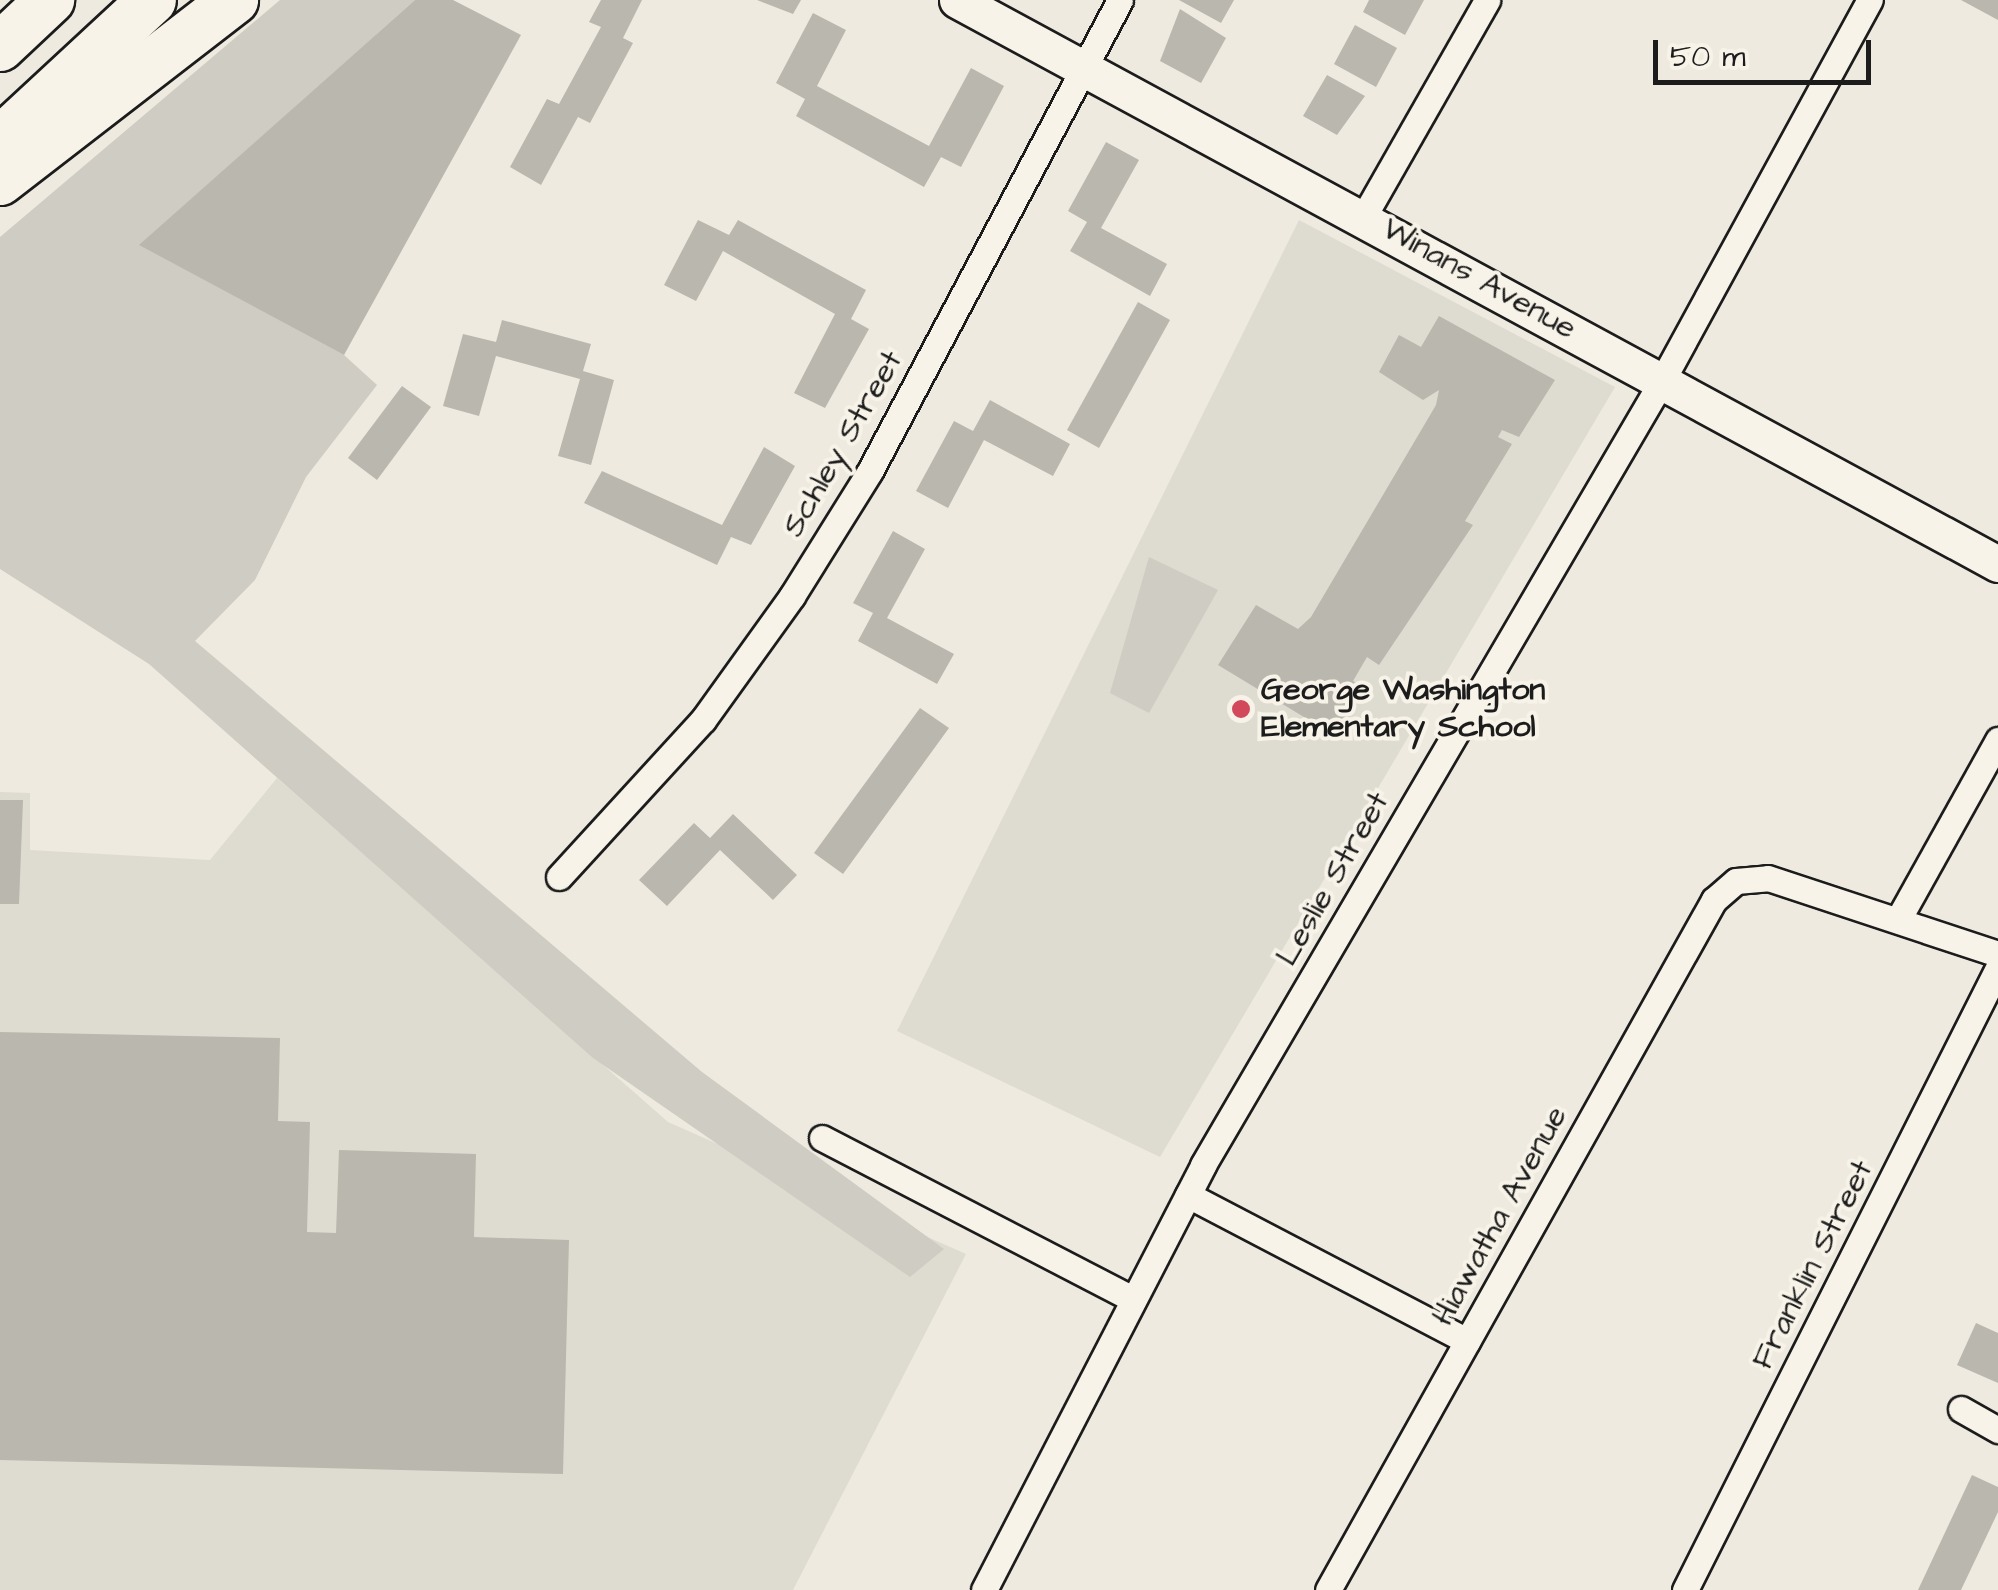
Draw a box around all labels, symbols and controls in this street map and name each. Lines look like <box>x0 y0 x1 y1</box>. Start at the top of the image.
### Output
scale bar <box>1658 20 1876 82</box>
text: 50 m <box>1670 36 1746 78</box>
street label: Winans Avenue <box>1375 210 1583 348</box>
street label: Schley Street <box>774 344 912 544</box>
place label: George Washington Elementary School <box>1261 672 1545 747</box>
marker: George Washington Elementary School <box>1230 698 1252 720</box>
street label: Leslie Street <box>1268 785 1398 973</box>
street label: Hiawatha Avenue <box>1424 1100 1576 1332</box>
street label: Franklin Street <box>1744 1154 1882 1376</box>

